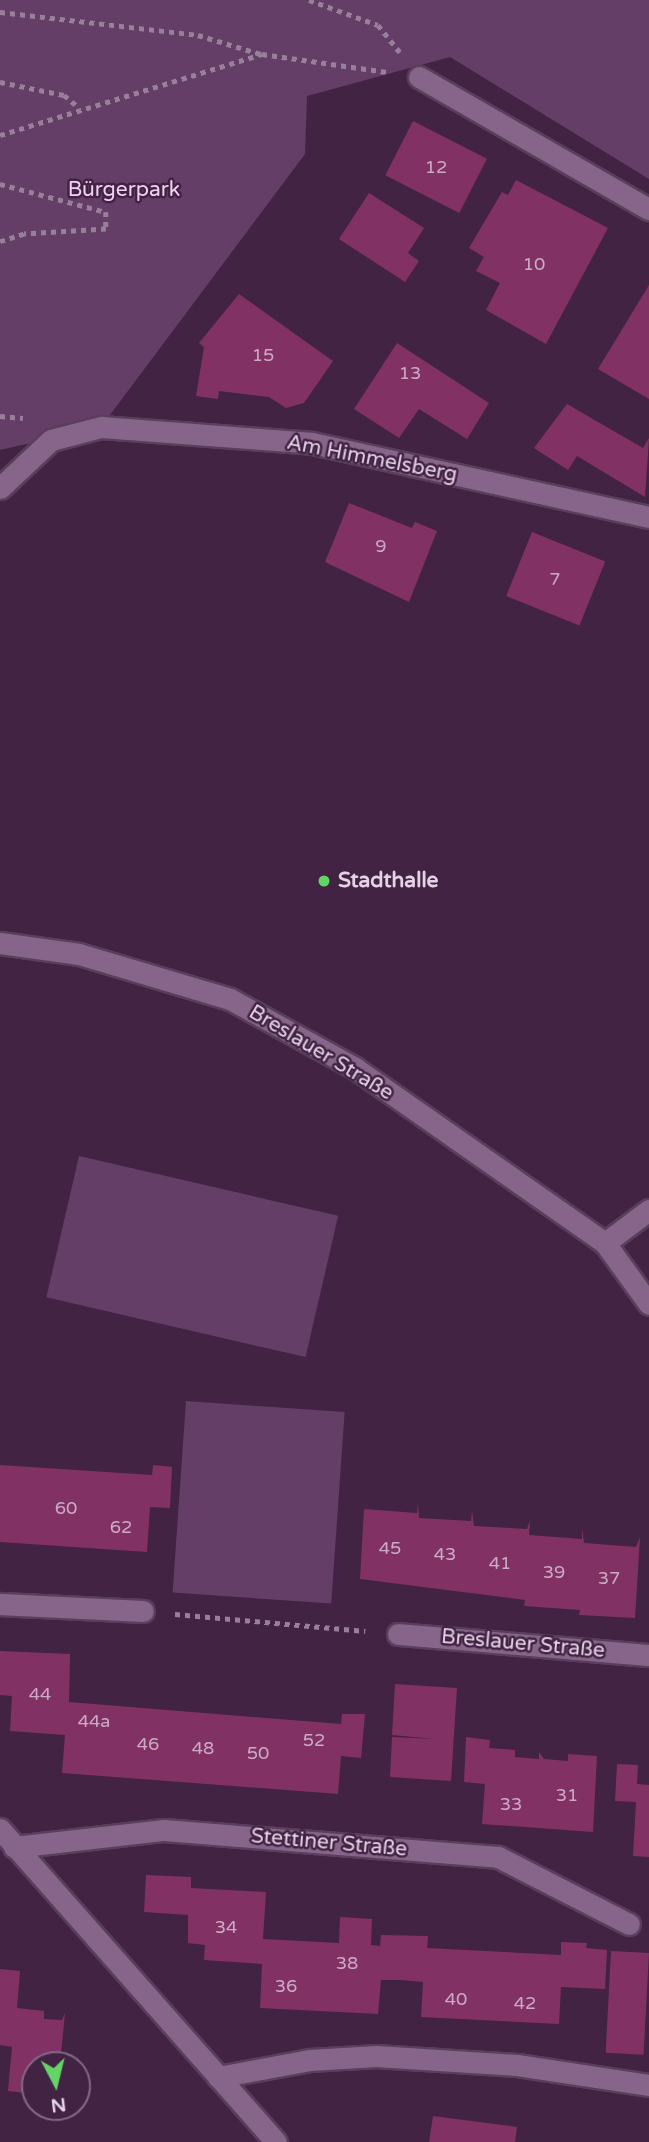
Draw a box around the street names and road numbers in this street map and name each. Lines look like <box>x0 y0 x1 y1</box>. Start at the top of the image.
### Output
street label: Am Himmelsberg <box>285 430 459 488</box>
street label: Breslauer Straße <box>244 1000 398 1106</box>
street label: Breslauer Straße <box>440 1624 606 1664</box>
street label: Stettiner Straße <box>250 1824 408 1862</box>

